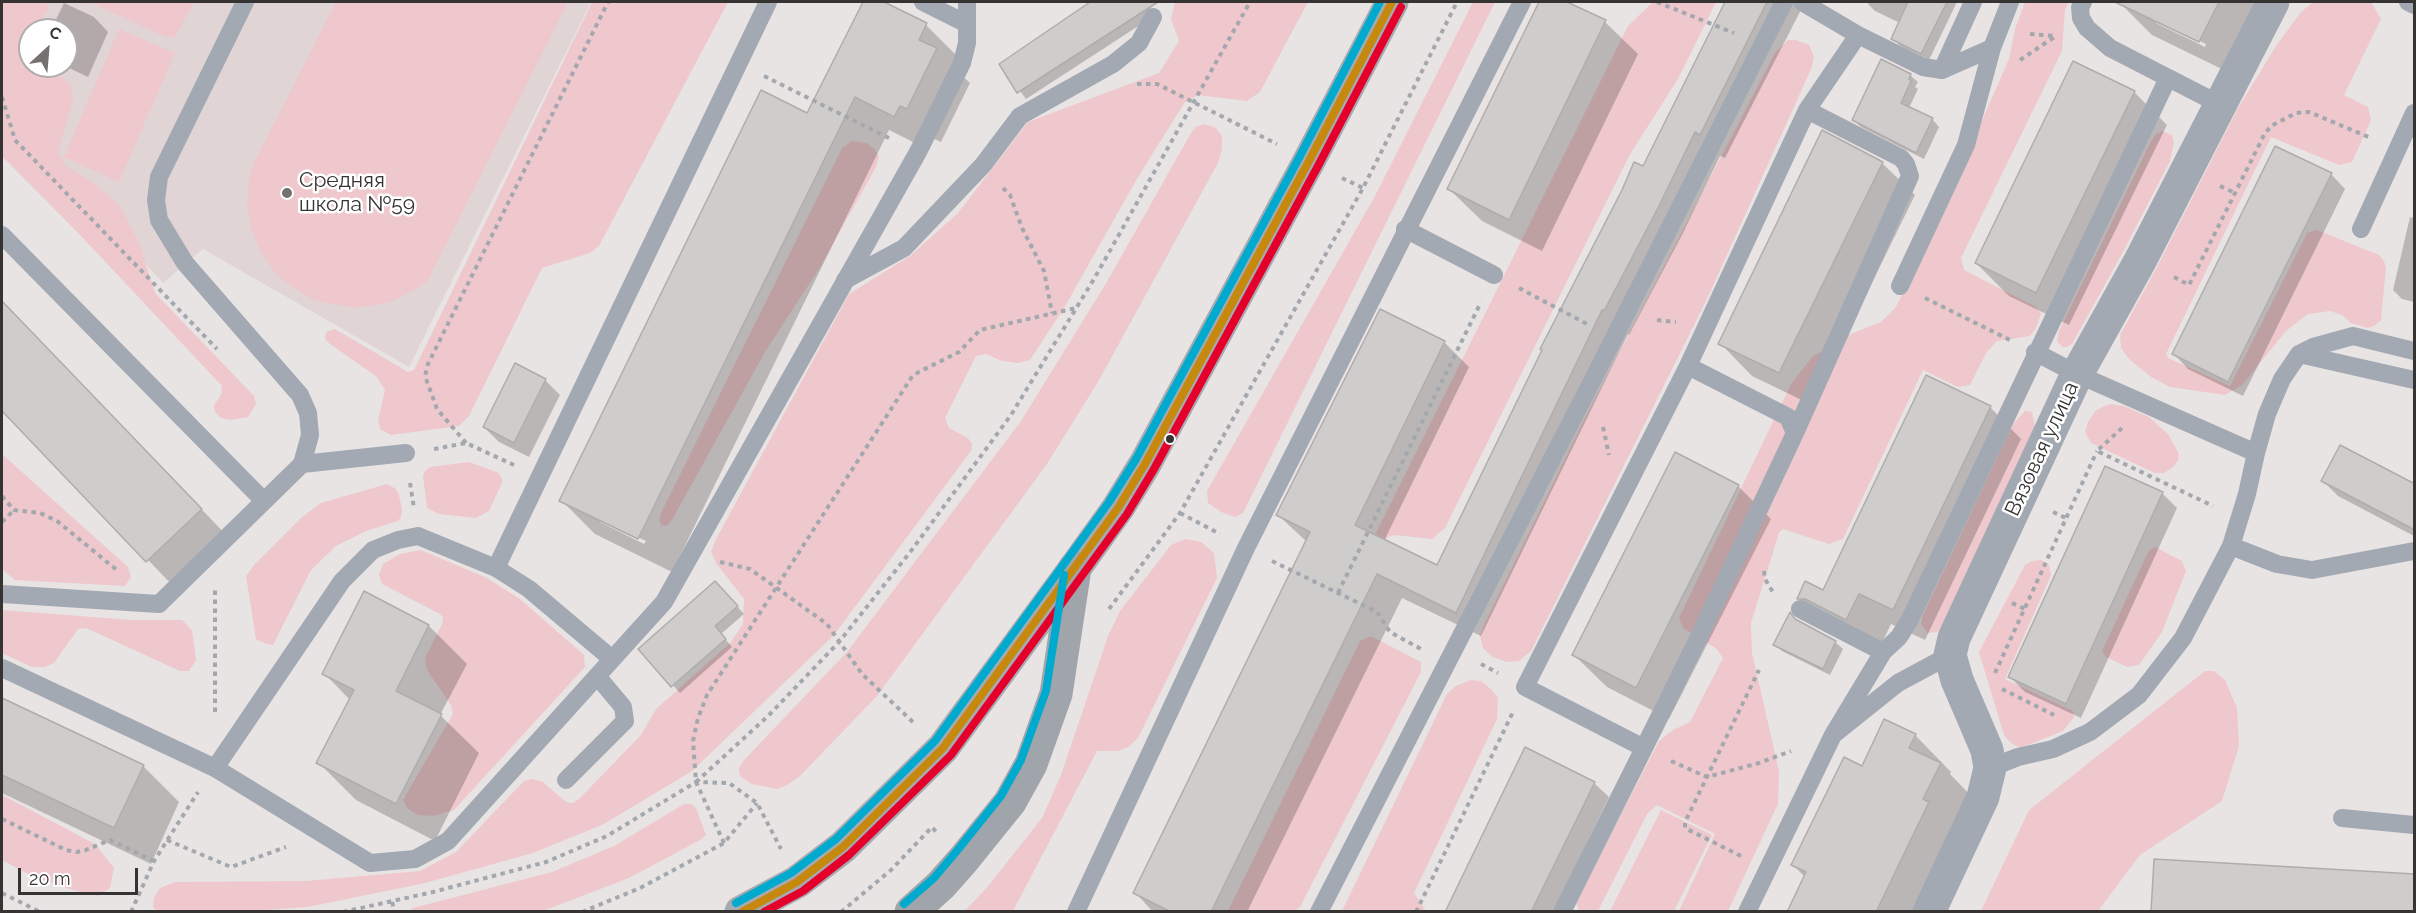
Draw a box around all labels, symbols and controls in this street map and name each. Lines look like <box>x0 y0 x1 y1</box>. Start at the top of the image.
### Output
north arrow <box>18 18 78 78</box>
text: С <box>46 22 64 44</box>
place label: Средняя школа №59 <box>299 168 415 218</box>
marker: Средняя школа №59 <box>280 186 294 200</box>
street label: Вязовая улица <box>2000 378 2084 520</box>
unlabelled marker <box>1164 433 1176 445</box>
scale bar <box>21 856 141 894</box>
text: 20 m <box>29 868 71 889</box>

